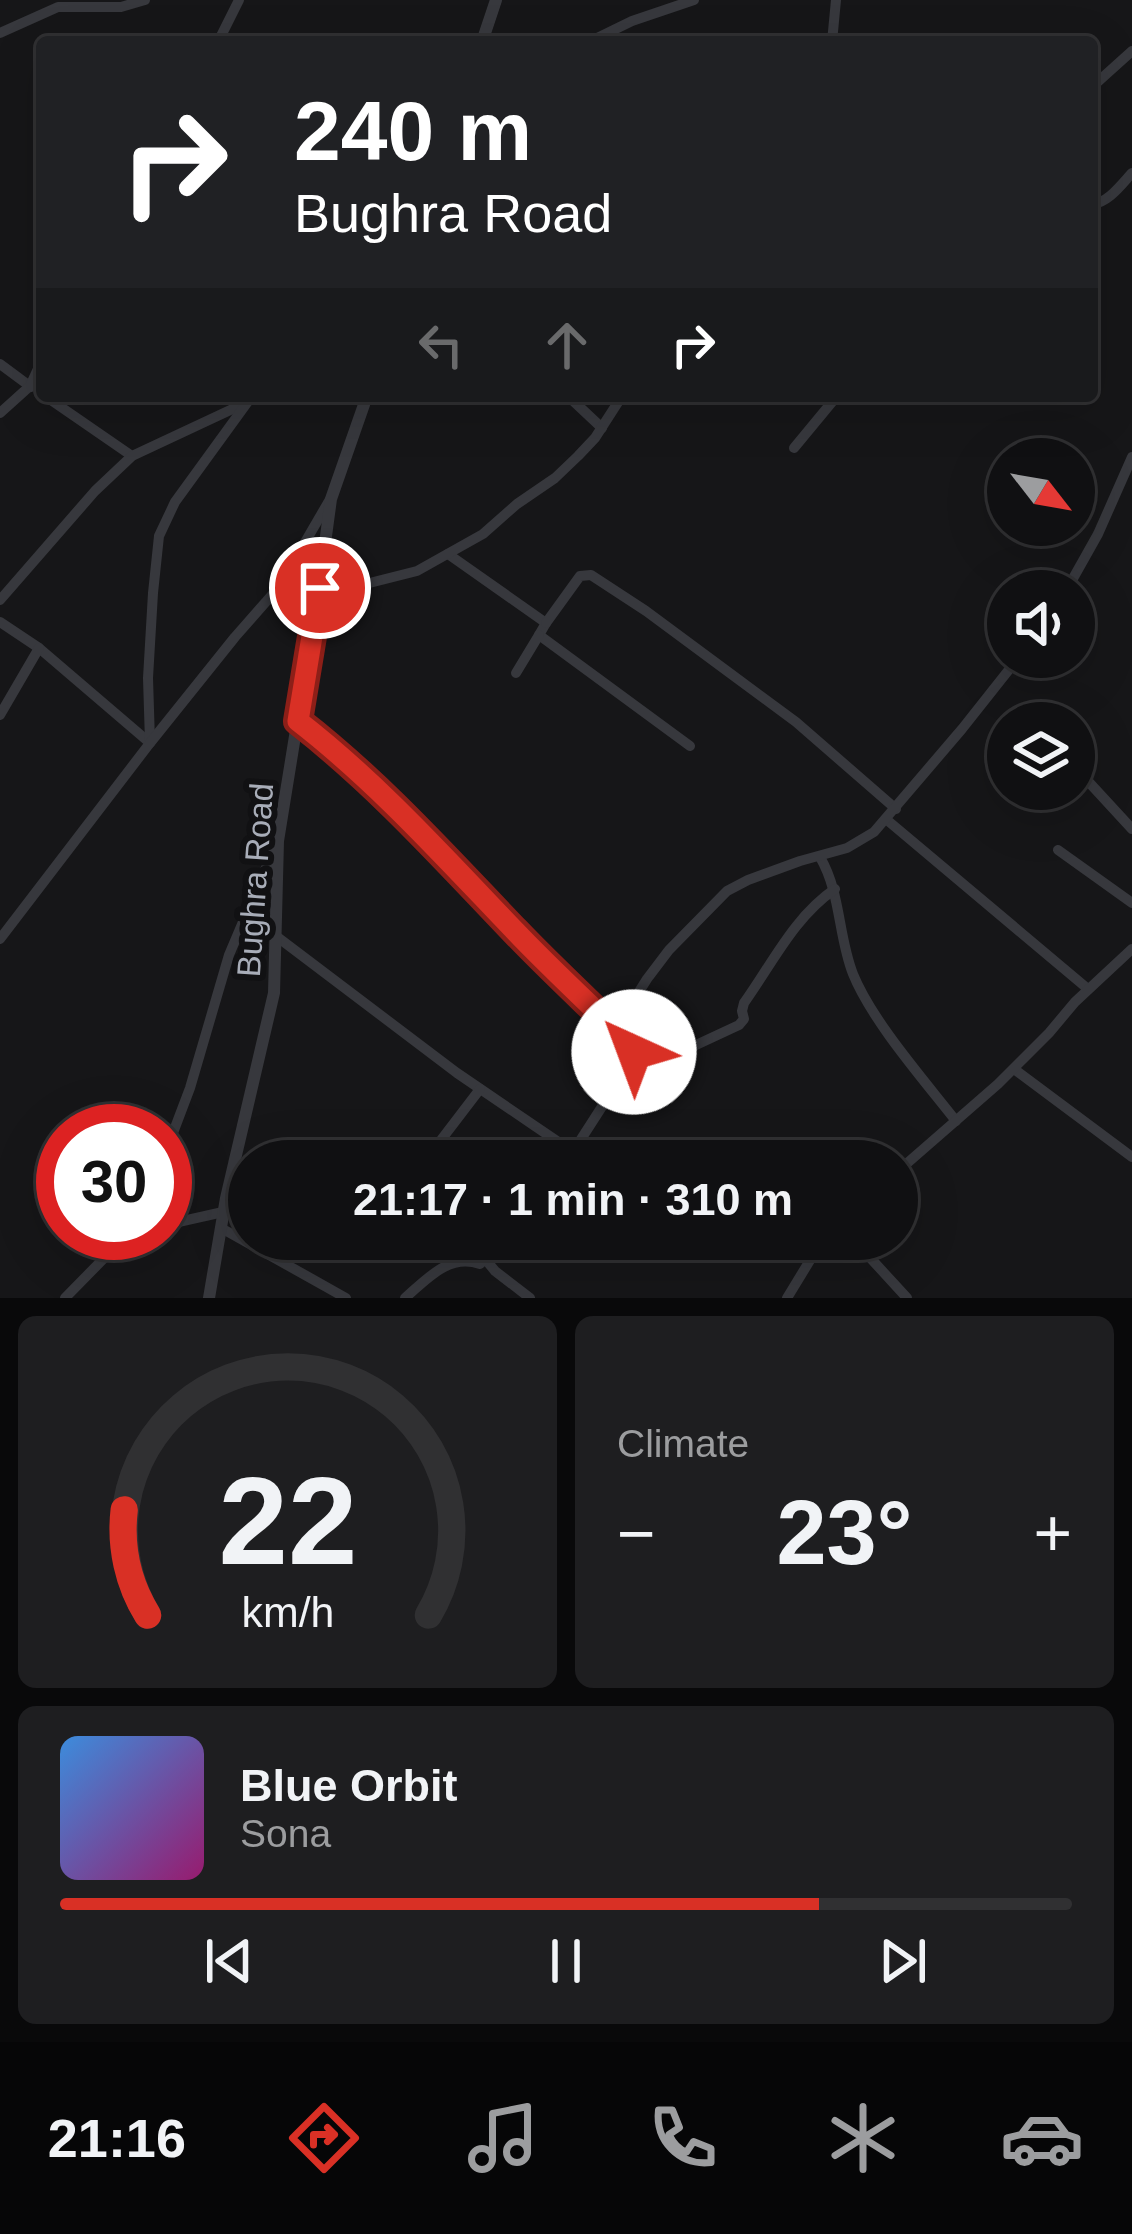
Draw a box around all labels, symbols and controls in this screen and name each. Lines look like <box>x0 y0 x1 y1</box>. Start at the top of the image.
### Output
icon: right <box>96 84 252 240</box>
text: 240 m <box>294 84 532 178</box>
text: Bughra Road <box>294 183 612 243</box>
icon: left <box>408 312 474 378</box>
icon: ahead <box>534 312 600 378</box>
icon: right <box>660 312 726 378</box>
north arrow <box>987 438 1095 546</box>
map controls <box>987 438 1095 810</box>
pin <box>269 537 371 639</box>
icon: arrive <box>287 555 353 621</box>
button: sound <box>987 570 1095 678</box>
button: layers <box>987 702 1095 810</box>
street label: Bughra Road <box>230 782 280 978</box>
position arrow <box>571 989 697 1115</box>
speed limit sign: 30 <box>36 1104 192 1260</box>
text: 21:17 · 1 min · 310 m <box>353 1174 793 1225</box>
text: Climate <box>617 1422 749 1465</box>
text: 22 <box>218 1451 357 1590</box>
text: 23° <box>776 1483 913 1583</box>
text: − <box>617 1496 656 1570</box>
text: + <box>1033 1496 1072 1570</box>
text: km/h <box>241 1588 334 1636</box>
text: Blue Orbit <box>240 1760 458 1811</box>
text: Sona <box>240 1812 331 1855</box>
icon: previous <box>196 1928 262 1994</box>
icon: pause <box>533 1928 599 1994</box>
icon: next <box>870 1928 936 1994</box>
icon: directions <box>282 2096 366 2180</box>
icon: music <box>461 2096 545 2180</box>
icon: phone <box>641 2096 725 2180</box>
icon: climate <box>821 2096 905 2180</box>
icon: car <box>1000 2096 1084 2180</box>
text: 21:16 <box>48 2108 186 2168</box>

